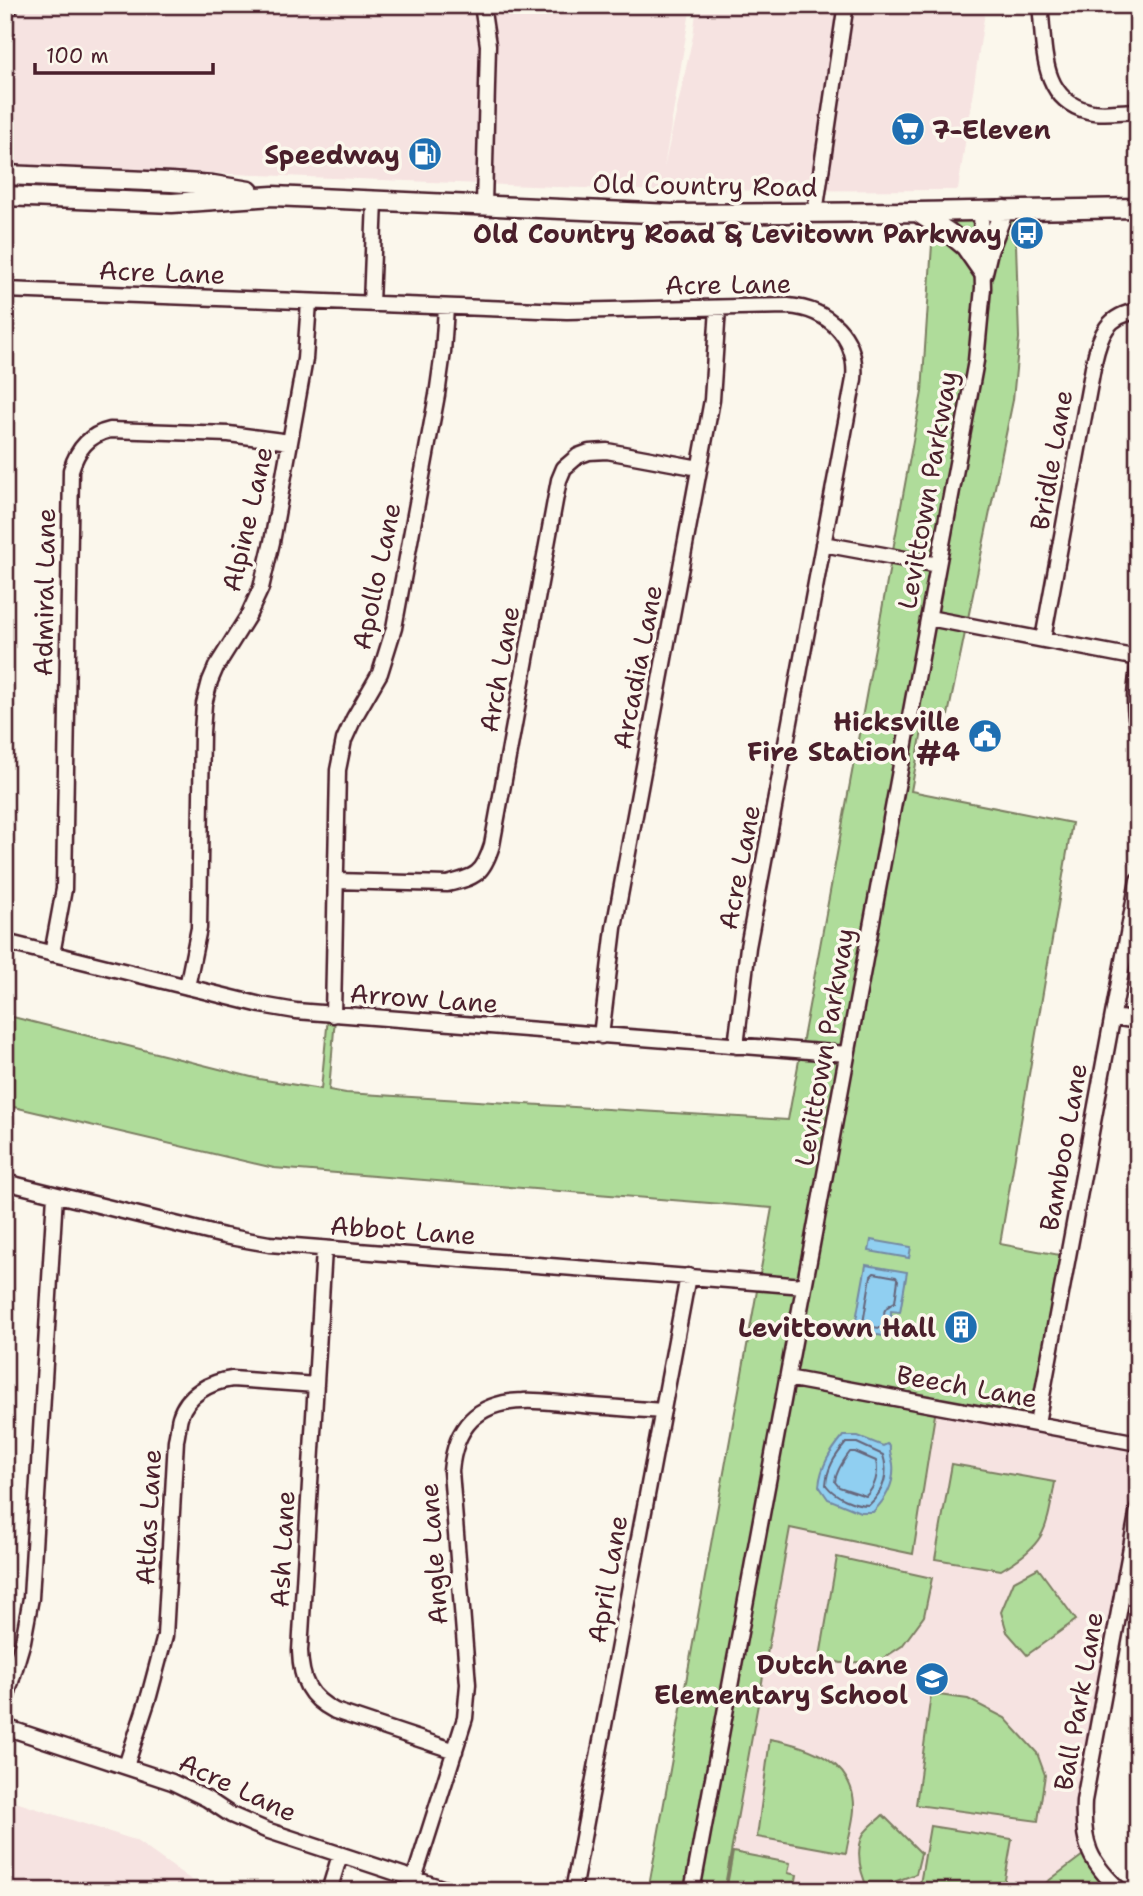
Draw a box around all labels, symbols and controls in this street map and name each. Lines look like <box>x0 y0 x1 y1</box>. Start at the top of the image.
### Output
scale bar <box>35 32 214 76</box>
text: 100 m <box>46 42 109 70</box>
supermarket icon: 7-Eleven <box>889 110 927 148</box>
place label: 7-Eleven <box>932 112 1051 147</box>
fuel station icon: Speedway <box>406 135 444 173</box>
place label: Speedway <box>264 137 400 172</box>
street label: Old Country Road <box>592 166 818 204</box>
bus stop icon: Old Country Road & Levitown Parkway <box>1008 214 1046 252</box>
place label: Old Country Road & Levitown Parkway <box>473 216 1002 251</box>
street label: Acre Lane <box>98 252 226 292</box>
street label: Acre Lane <box>664 265 792 303</box>
street label: Levittown Parkway <box>889 368 965 612</box>
street label: Bridle Lane <box>1021 387 1081 533</box>
street label: Alpine Lane <box>213 443 281 595</box>
street label: Apollo Lane <box>343 499 409 653</box>
street label: Admiral Lane <box>25 507 63 677</box>
street label: Arcadia Lane <box>604 582 670 752</box>
street label: Arch Lane <box>471 603 527 735</box>
place label: Hicksville Fire Station #4 <box>747 704 960 769</box>
public building icon: Hicksville Fire Station #4 <box>966 717 1004 755</box>
street label: Acre Lane <box>710 802 768 932</box>
street label: Levittown Parkway <box>786 925 862 1169</box>
street label: Arrow Lane <box>349 975 499 1021</box>
street label: Bamboo Lane <box>1031 1060 1095 1234</box>
street label: Abbot Lane <box>329 1207 477 1253</box>
building icon: Levittown Hall <box>942 1308 980 1346</box>
place label: Levittown Hall <box>738 1310 936 1345</box>
street label: Beech Lane <box>894 1356 1040 1416</box>
street label: Atlas Lane <box>127 1448 169 1586</box>
street label: Angle Lane <box>411 1482 455 1626</box>
street label: Ash Lane <box>261 1490 303 1608</box>
street label: April Lane <box>579 1512 635 1646</box>
street label: Ball Park Lane <box>1045 1609 1111 1793</box>
place label: Dutch Lane Elementary School <box>654 1647 908 1712</box>
school or university icon: Dutch Lane Elementary School <box>913 1660 951 1698</box>
street label: Acre Lane <box>173 1744 303 1830</box>

